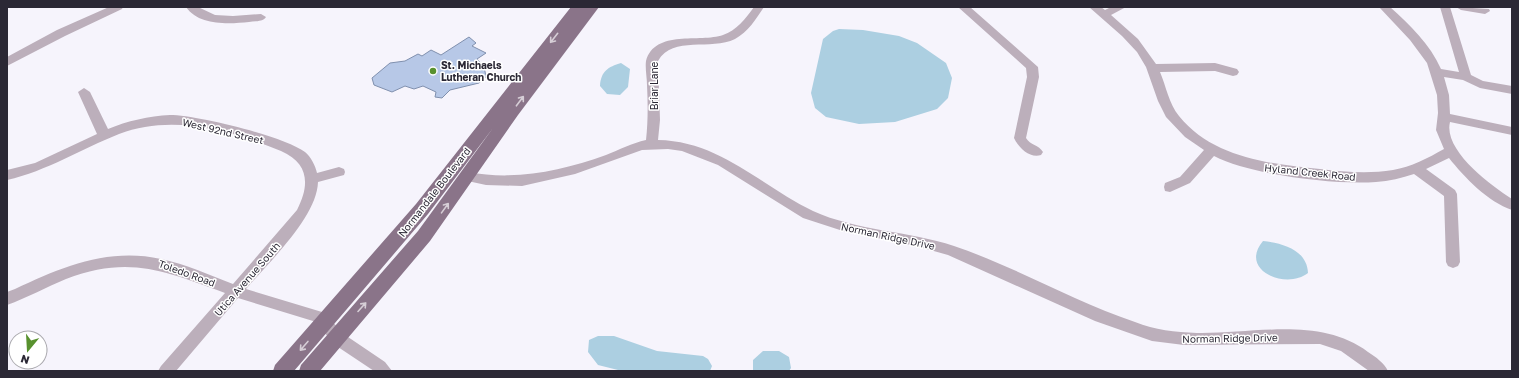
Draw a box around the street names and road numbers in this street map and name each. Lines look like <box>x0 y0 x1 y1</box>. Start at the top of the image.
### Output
street label: Briar Lane <box>648 61 660 110</box>
street label: West 92nd Street <box>181 116 265 146</box>
street label: Normandale Boulevard <box>396 145 472 239</box>
street label: Hyland Creek Road <box>1264 161 1356 183</box>
street label: Norman Ridge Drive <box>840 220 936 252</box>
street label: Utica Avenue South <box>212 240 282 318</box>
street label: Toledo Road <box>157 257 217 289</box>
street label: Norman Ridge Drive <box>1182 331 1278 345</box>

